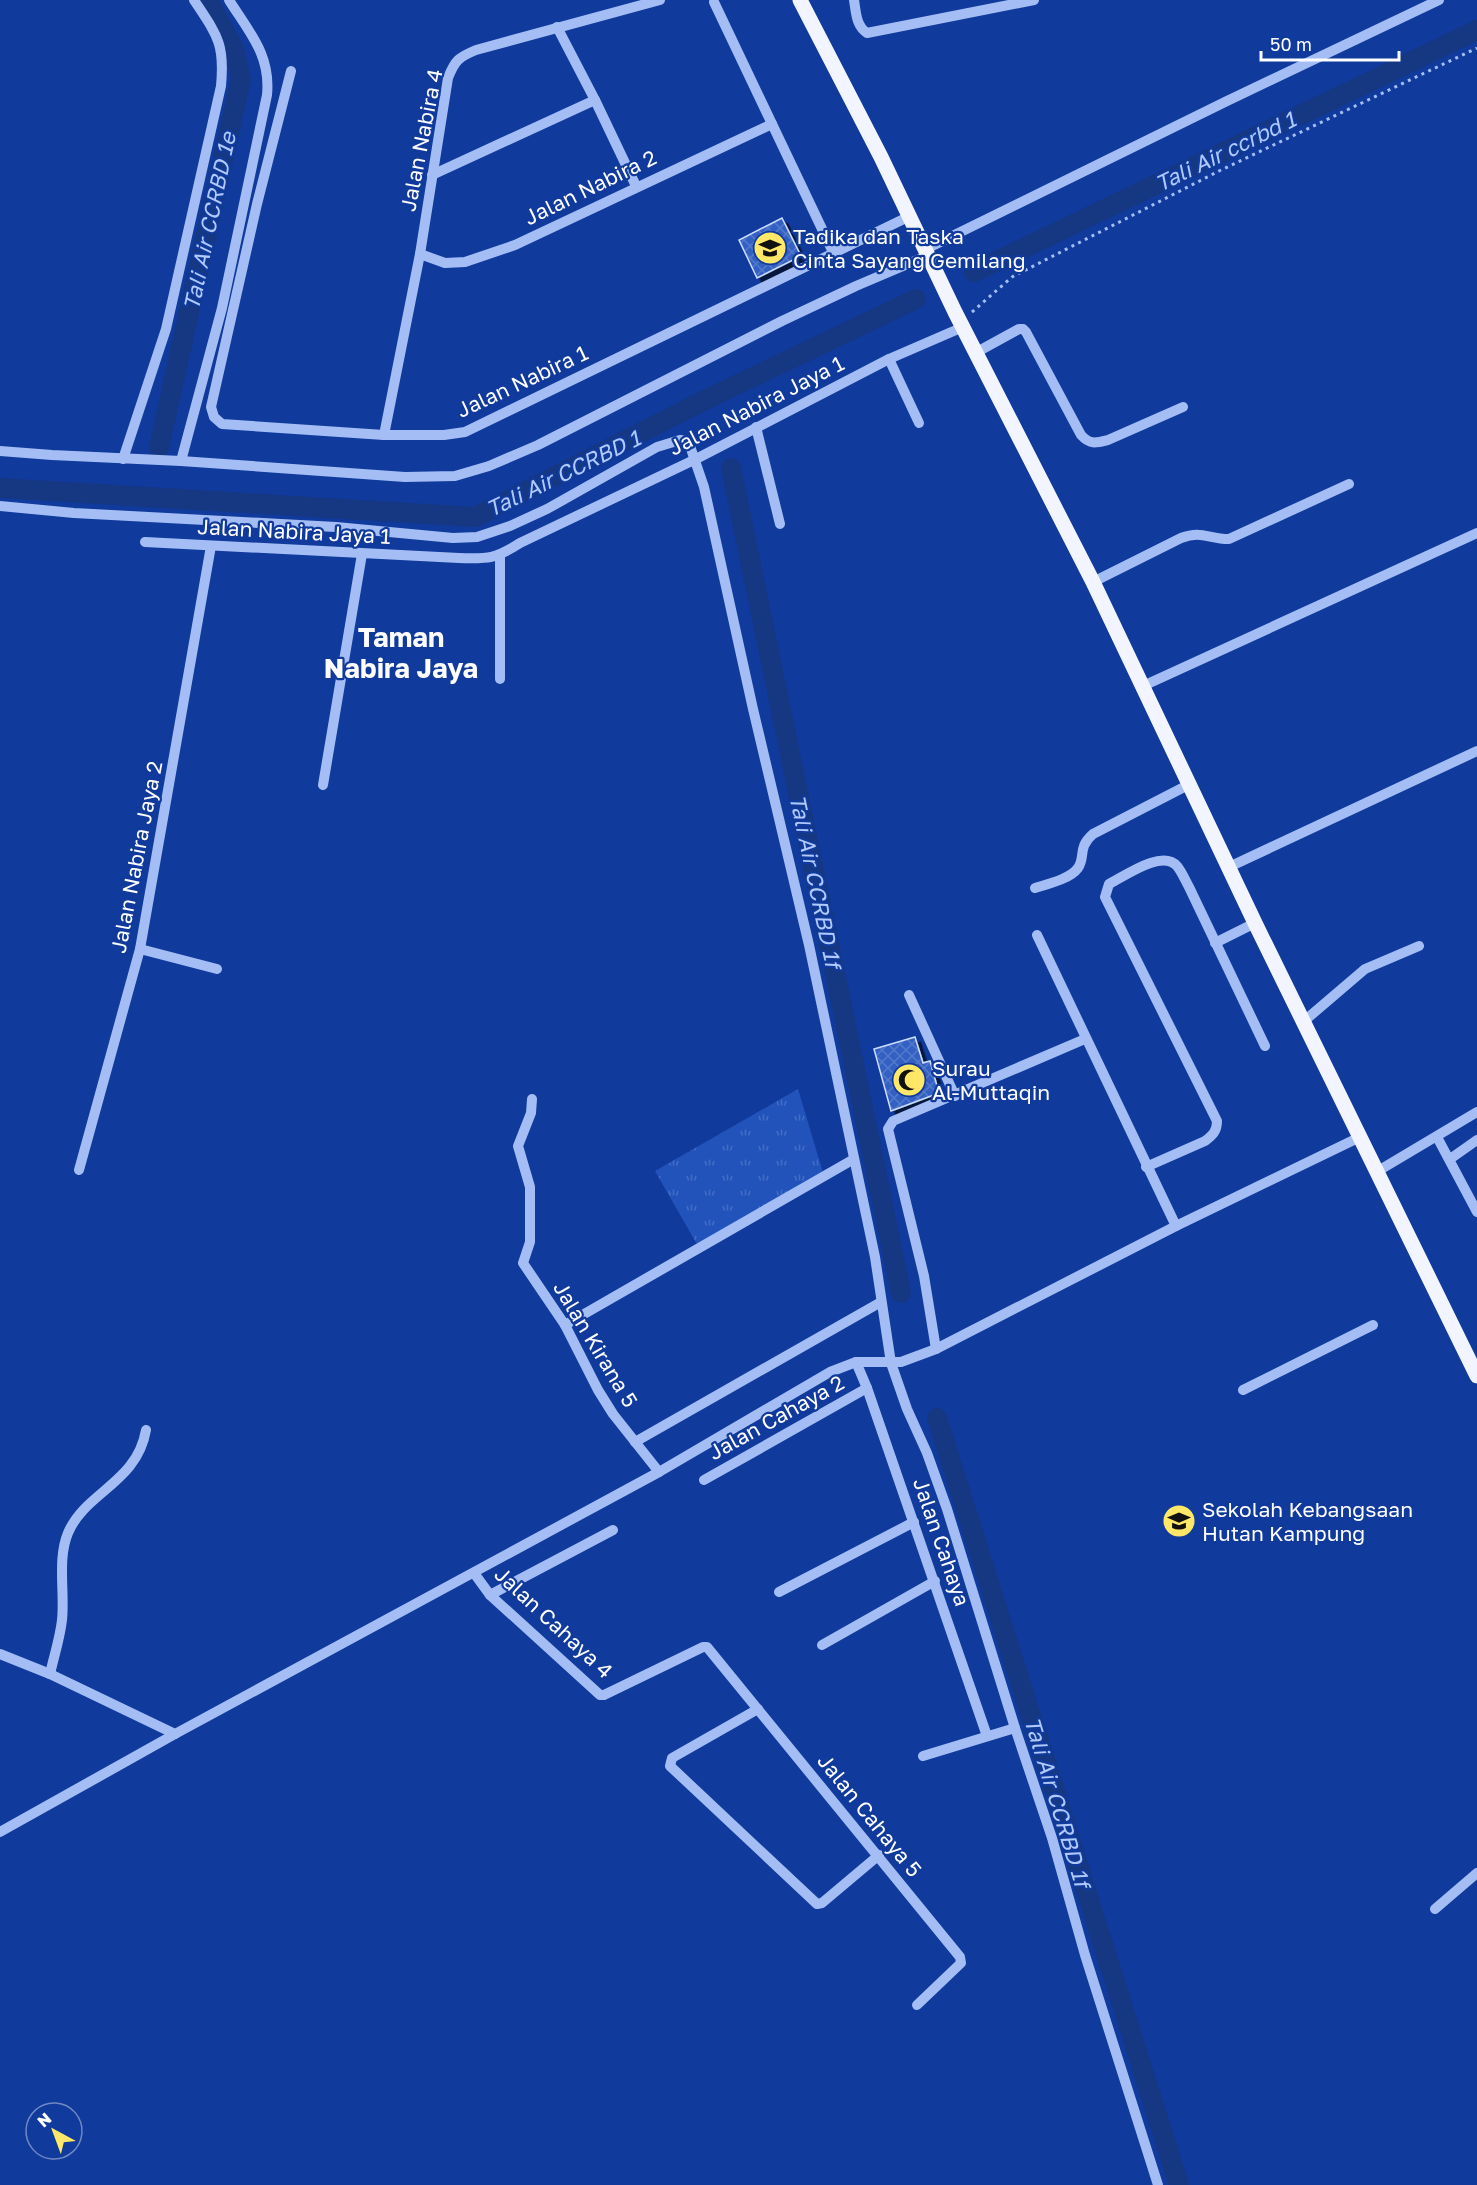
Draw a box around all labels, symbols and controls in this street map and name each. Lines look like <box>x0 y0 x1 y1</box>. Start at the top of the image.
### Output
scale bar <box>1261 24 1399 62</box>
text: 50 m <box>1270 33 1312 55</box>
street label: Jalan Nabira 4 <box>394 67 448 213</box>
water label: Tali Air ccrbd 1 <box>1150 105 1300 197</box>
water label: Tali Air CCRBD 1e <box>177 127 242 312</box>
street label: Jalan Nabira 2 <box>520 144 660 230</box>
place label: Tadika dan Taska Cinta Sayang Gemilang <box>793 223 1026 273</box>
school or university icon: Tadika dan Taska Cinta Sayang Gemilang <box>752 230 788 266</box>
street label: Jalan Nabira 1 <box>452 339 592 423</box>
street label: Jalan Nabira Jaya 1 <box>664 350 848 460</box>
water label: Tali Air CCRBD 1 <box>481 424 645 522</box>
street label: Jalan Nabira Jaya 1 <box>197 513 391 549</box>
district label: Taman Nabira Jaya <box>324 621 478 684</box>
street label: Jalan Nabira Jaya 2 <box>105 759 167 955</box>
water label: Tali Air CCRBD 1f <box>784 792 848 974</box>
place label: Surau Al-Muttaqin <box>932 1055 1050 1105</box>
mosque icon: Surau Al-Muttaqin <box>891 1062 927 1098</box>
street label: Jalan Kirana 5 <box>548 1276 644 1412</box>
street label: Jalan Cahaya 2 <box>704 1369 848 1465</box>
street label: Jalan Cahaya <box>908 1475 976 1609</box>
place label: Sekolah Kebangsaan Hutan Kampung <box>1202 1496 1413 1546</box>
school or university icon: Sekolah Kebangsaan Hutan Kampung <box>1161 1503 1197 1539</box>
street label: Jalan Cahaya 4 <box>490 1561 618 1683</box>
water label: Tali Air CCRBD 1f <box>1019 1714 1098 1894</box>
street label: Jalan Cahaya 5 <box>812 1748 928 1882</box>
north arrow <box>24 2101 84 2161</box>
text: N <box>33 2108 55 2131</box>

